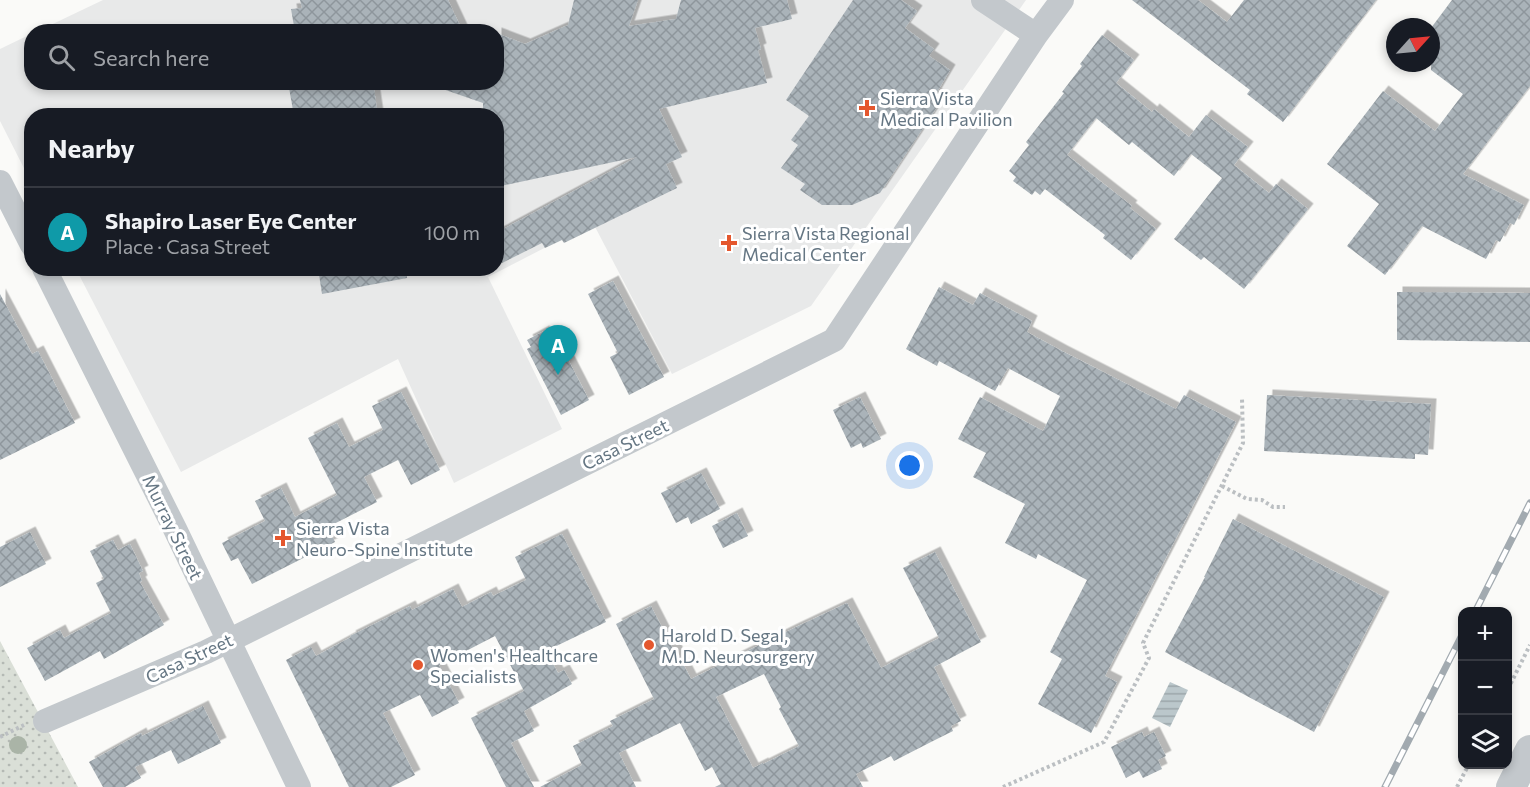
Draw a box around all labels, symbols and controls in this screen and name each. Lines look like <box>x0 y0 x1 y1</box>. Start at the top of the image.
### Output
north arrow <box>1386 18 1440 72</box>
search box <box>24 24 504 90</box>
icon: search <box>45 41 78 74</box>
text: Search here <box>93 44 209 71</box>
place label: Sierra Vista Medical Pavilion <box>880 87 1013 130</box>
marker: Sierra Vista Medical Pavilion <box>858 99 876 117</box>
text: Nearby <box>48 132 135 163</box>
text: Shapiro Laser Eye Center <box>105 207 357 234</box>
text: A <box>60 220 75 244</box>
text: 100 m <box>424 220 480 244</box>
place label: Sierra Vista Regional Medical Center <box>742 222 910 265</box>
text: Place · Casa Street <box>105 234 270 258</box>
marker: Sierra Vista Regional Medical Center <box>720 234 738 252</box>
pin: A <box>538 326 578 375</box>
street label: Casa Street <box>578 414 672 474</box>
your location <box>895 451 924 480</box>
street label: Murray Street <box>138 471 208 583</box>
place label: Sierra Vista Neuro-Spine Institute <box>296 517 473 560</box>
marker: Sierra Vista Neuro-Spine Institute <box>274 529 292 547</box>
map controls <box>1458 607 1512 769</box>
button: + <box>1458 607 1512 661</box>
place label: Harold D. Segal, M.D. Neurosurgery <box>661 624 815 667</box>
street label: Casa Street <box>142 628 236 688</box>
marker: Harold D. Segal, M.D. Neurosurgery <box>642 638 656 652</box>
place label: Women's Healthcare Specialists <box>430 644 598 687</box>
marker: Women's Healthcare Specialists <box>411 658 425 672</box>
button: − <box>1458 661 1512 715</box>
button: layers <box>1458 715 1512 769</box>

